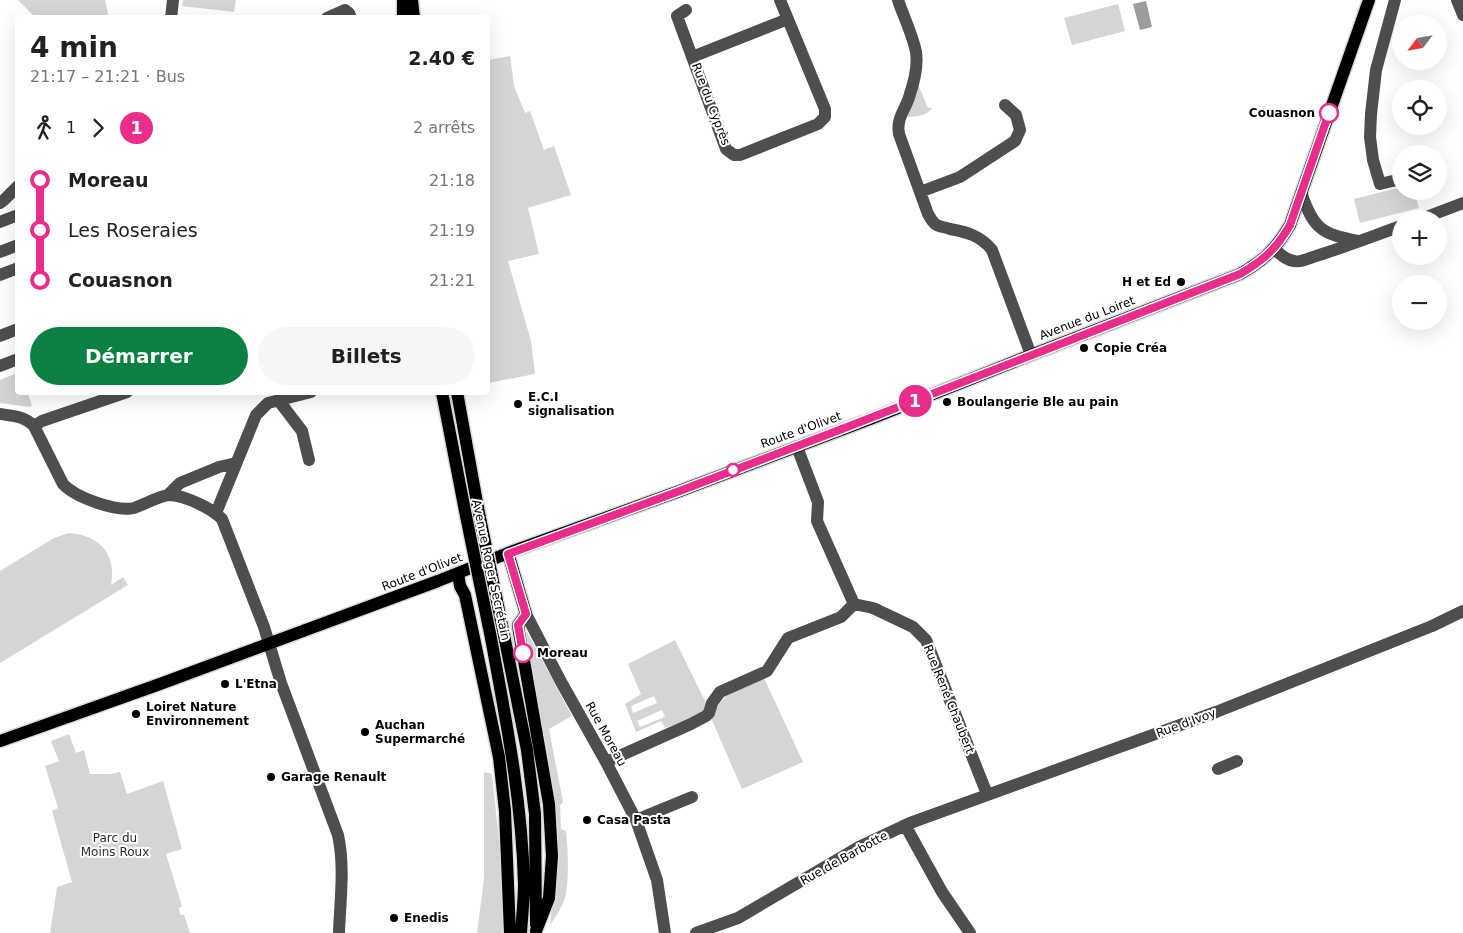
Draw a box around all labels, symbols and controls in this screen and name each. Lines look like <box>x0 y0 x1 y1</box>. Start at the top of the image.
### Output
north arrow <box>1392 15 1448 70</box>
map controls <box>1392 15 1447 330</box>
text: 4 min <box>30 31 118 64</box>
text: 2.40 € <box>408 47 475 69</box>
street label: Rue du Cyprès <box>689 61 733 147</box>
text: 21:17 – 21:21 · Bus <box>30 67 185 86</box>
button: locate <box>1392 80 1447 135</box>
marker: Couasnon <box>1319 103 1339 123</box>
place label: Couasnon <box>1249 106 1315 120</box>
icon: walk <box>30 114 58 142</box>
icon: forward <box>84 114 112 142</box>
text: 1 <box>130 117 143 138</box>
text: 1 <box>66 118 76 137</box>
text: 2 arrêts <box>413 118 475 137</box>
button: layers <box>1392 145 1447 200</box>
text: Moreau <box>68 169 149 191</box>
text: 21:18 <box>429 171 475 190</box>
button: + <box>1392 210 1447 265</box>
text: Les Roseraies <box>68 219 198 241</box>
text: 21:19 <box>429 221 475 240</box>
text: Couasnon <box>68 269 173 291</box>
text: 21:21 <box>429 271 475 290</box>
place label: H et Ed <box>1122 275 1171 289</box>
button: − <box>1392 275 1447 330</box>
marker: H et Ed <box>1175 276 1187 288</box>
street label: Avenue du Loiret <box>1037 293 1137 343</box>
button: Démarrer <box>30 327 248 385</box>
button: Billets <box>258 327 475 385</box>
place label: Copie Créa <box>1094 341 1167 355</box>
marker: Copie Créa <box>1078 342 1090 354</box>
line badge: 1 <box>899 385 931 417</box>
place label: E.C.I signalisation <box>528 390 615 418</box>
text: 1 <box>909 390 921 411</box>
place label: Boulangerie Ble au pain <box>957 395 1119 409</box>
marker: Boulangerie Ble au pain <box>941 396 953 408</box>
marker: E.C.I signalisation <box>512 398 524 410</box>
street label: Route d'Olivet <box>759 409 844 451</box>
unlabelled marker <box>726 463 740 477</box>
street label: Avenue Roger Secrétain <box>469 498 513 642</box>
street label: Route d'Olivet <box>380 550 464 594</box>
marker: Moreau <box>513 643 533 663</box>
street label: Rue René Chaubert <box>921 643 977 756</box>
place label: Moreau <box>537 646 588 660</box>
place label: L'Etna <box>235 677 277 691</box>
marker: L'Etna <box>219 678 231 690</box>
street label: Rue Moreau <box>583 699 629 769</box>
place label: Loiret Nature Environnement <box>146 700 249 728</box>
street label: Rue d'Ivoy <box>1154 706 1218 740</box>
marker: Loiret Nature Environnement <box>130 708 142 720</box>
place label: Auchan Supermarché <box>375 718 465 746</box>
marker: Auchan Supermarché <box>359 726 371 738</box>
place label: Garage Renault <box>281 770 387 784</box>
marker: Garage Renault <box>265 771 277 783</box>
place label: Casa Pasta <box>597 813 671 827</box>
marker: Casa Pasta <box>581 814 593 826</box>
street label: Rue de Barbotte <box>798 828 890 888</box>
park label: Parc du Moins Roux <box>81 831 149 859</box>
place label: Enedis <box>404 911 449 925</box>
marker: Enedis <box>388 912 400 924</box>

